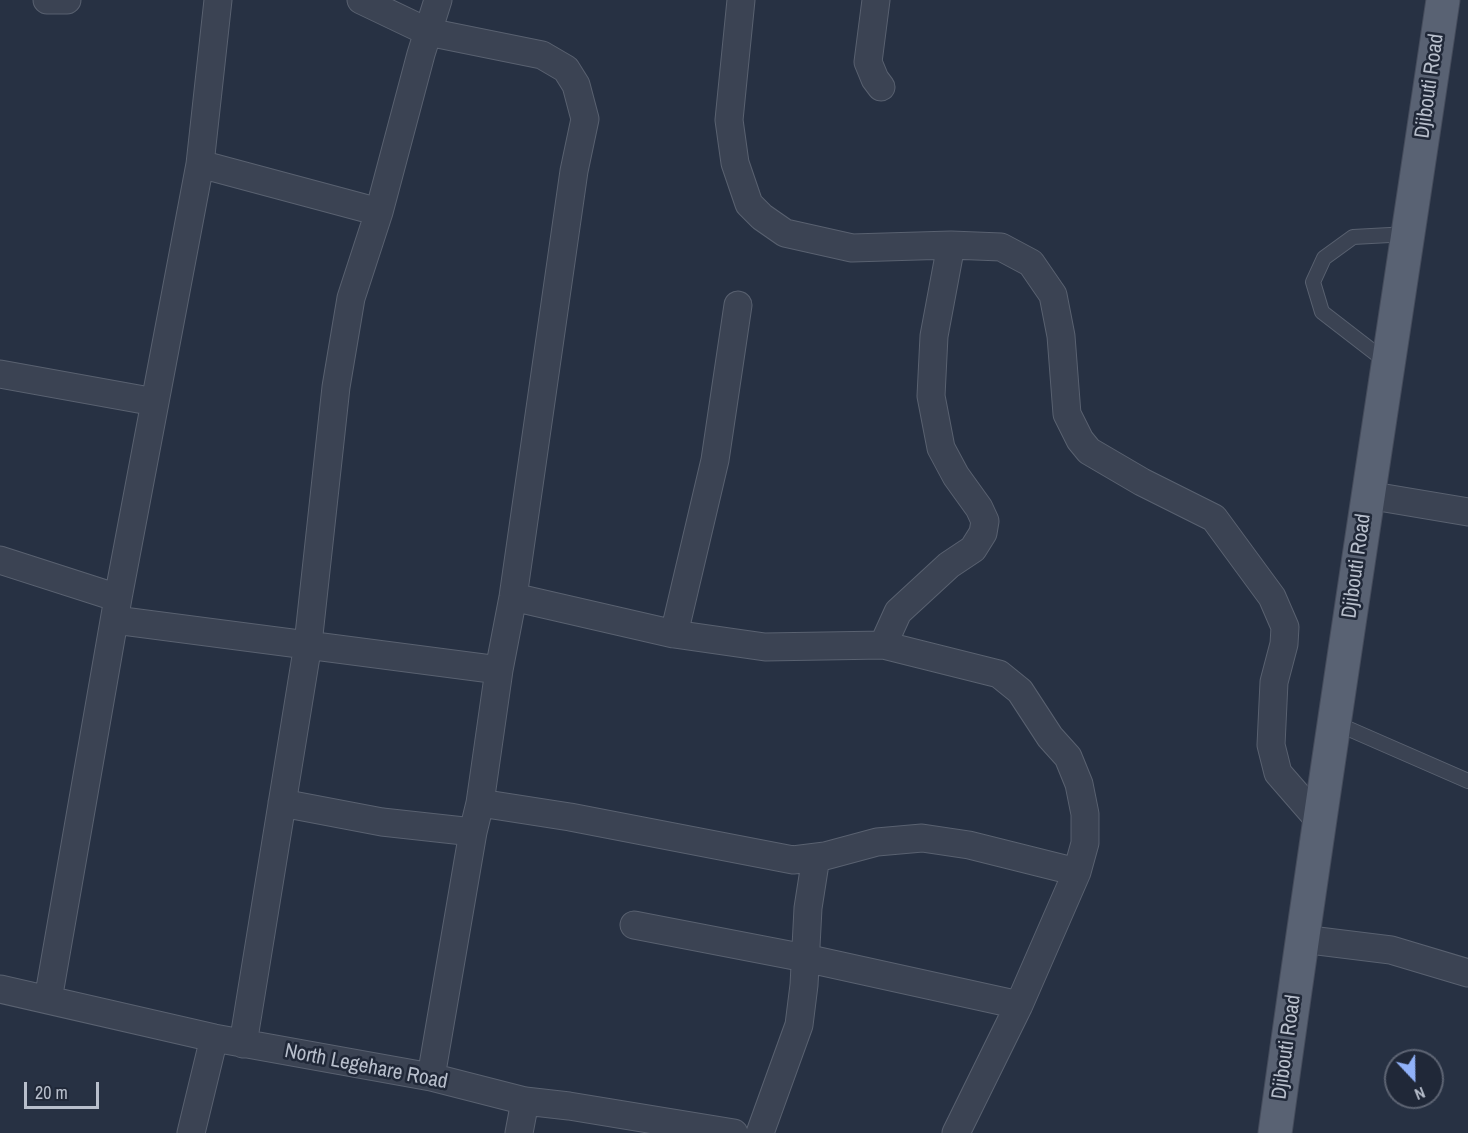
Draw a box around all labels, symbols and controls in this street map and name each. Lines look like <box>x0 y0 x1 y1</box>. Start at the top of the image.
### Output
street label: Djibouti Road <box>1410 32 1450 140</box>
street label: Djibouti Road <box>1337 512 1377 620</box>
street label: Djibouti Road <box>1267 993 1307 1101</box>
street label: North Legehare Road <box>282 1039 450 1095</box>
north arrow <box>1384 1049 1444 1109</box>
scale bar <box>27 1070 102 1108</box>
text: 20 m <box>35 1080 68 1105</box>
text: N <box>1411 1082 1429 1106</box>

